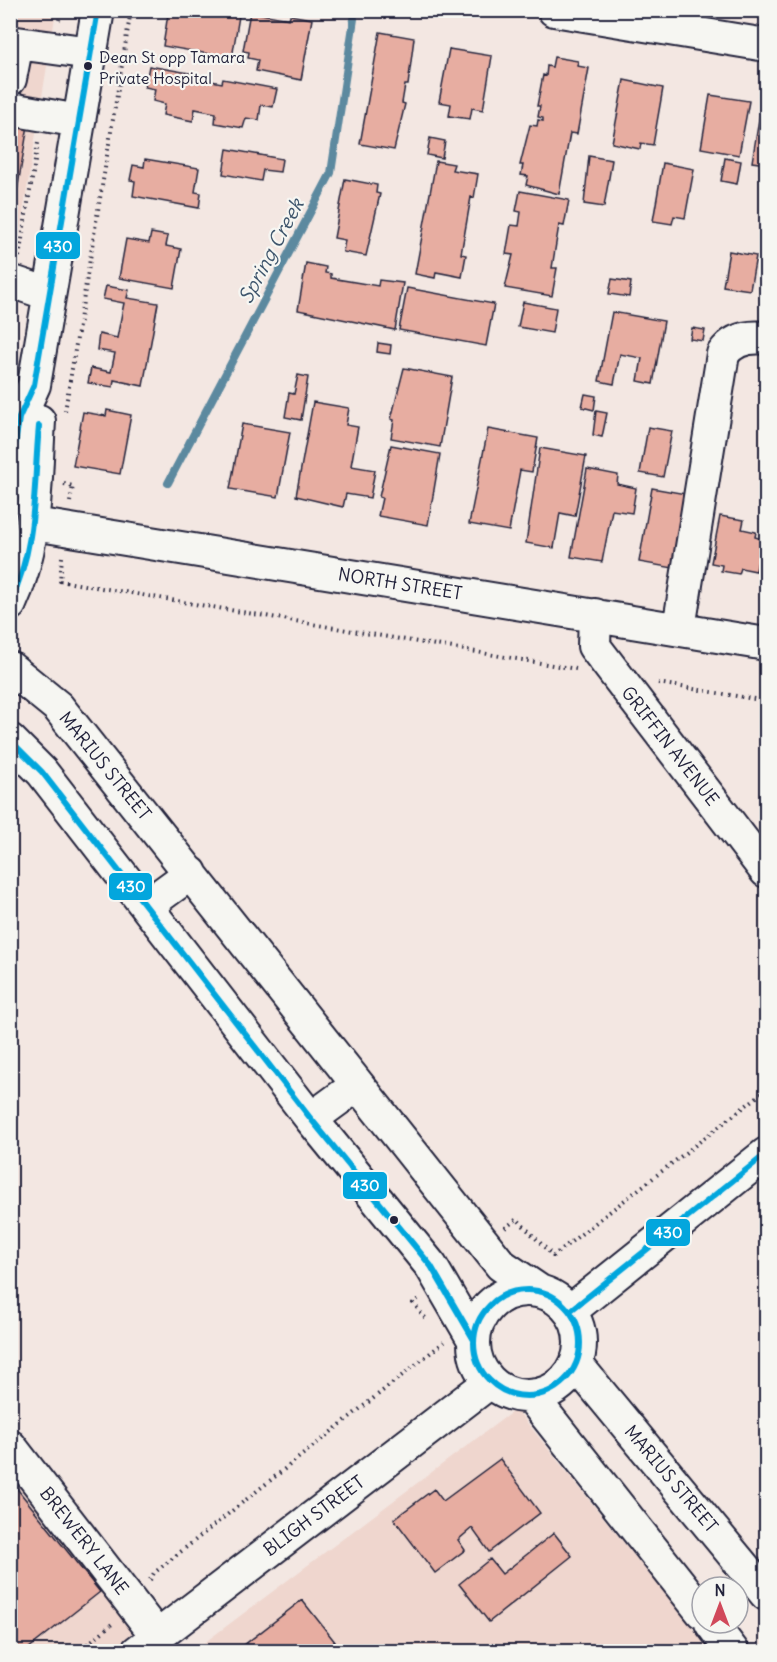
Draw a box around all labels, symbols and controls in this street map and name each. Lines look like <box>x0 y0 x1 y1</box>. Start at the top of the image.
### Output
place label: Dean St opp Tamara Private Hospital <box>99 47 245 88</box>
marker: Dean St opp Tamara Private Hospital <box>82 60 94 72</box>
water label: Spring Creek <box>233 193 309 307</box>
line badge: 430 <box>35 231 81 260</box>
text: 430 <box>44 236 72 256</box>
street label: NORTH STREET <box>336 562 464 605</box>
street label: GRIFFIN AVENUE <box>617 681 724 810</box>
street label: MARIUS STREET <box>54 707 156 825</box>
line badge: 430 <box>108 872 153 901</box>
text: 430 <box>117 876 145 896</box>
line badge: 430 <box>342 1171 388 1200</box>
text: 430 <box>351 1175 379 1195</box>
unlabelled marker <box>388 1214 400 1226</box>
line badge: 430 <box>645 1218 691 1247</box>
text: 430 <box>654 1222 682 1242</box>
street label: MARIUS STREET <box>620 1420 723 1537</box>
street label: BLIGH STREET <box>259 1470 369 1561</box>
street label: BREWERY LANE <box>35 1482 134 1599</box>
north arrow <box>690 1575 750 1635</box>
text: N <box>714 1580 726 1600</box>

